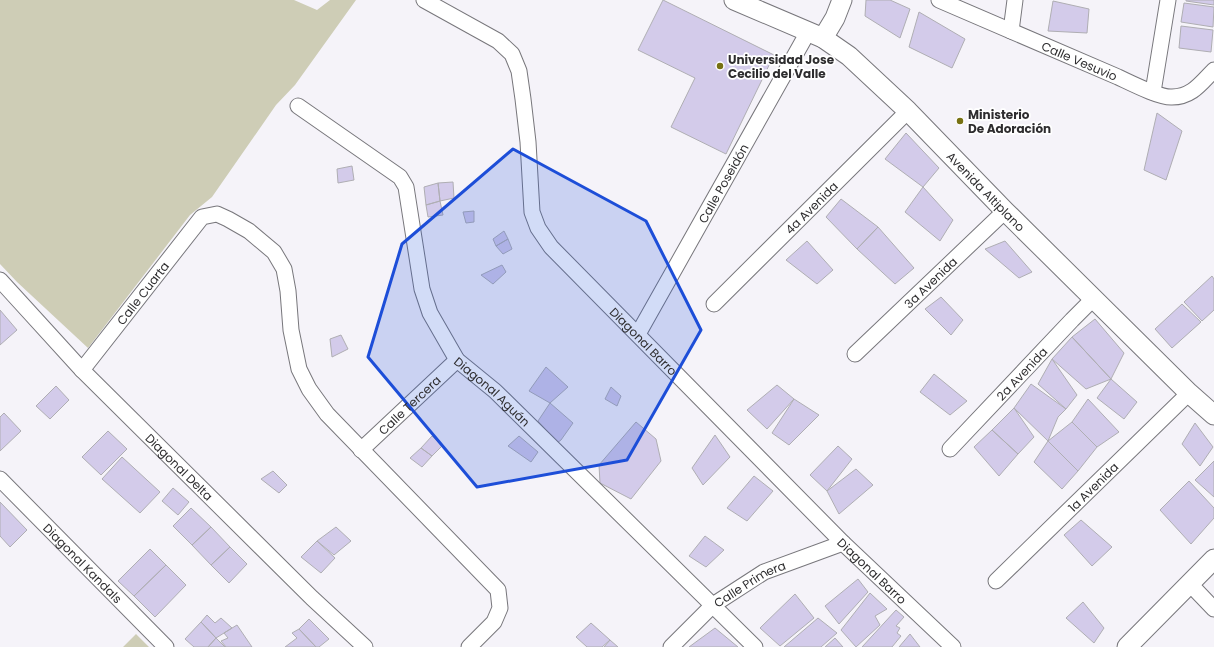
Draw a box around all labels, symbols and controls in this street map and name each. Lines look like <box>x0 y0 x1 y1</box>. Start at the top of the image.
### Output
street label: Calle Vesuvio <box>1039 37 1120 84</box>
place label: Universidad Jose Cecilio del Valle <box>728 51 835 82</box>
marker: Universidad Jose Cecilio del Valle <box>715 61 725 71</box>
place label: Ministerio De Adoración <box>968 106 1051 137</box>
marker: Ministerio De Adoración <box>955 116 965 126</box>
street label: Calle Poseidón <box>694 140 752 226</box>
street label: Avenida Altiplano <box>943 148 1029 235</box>
street label: 4a Avenida <box>781 177 841 237</box>
street label: 3a Avenida <box>900 253 961 312</box>
street label: Calle Cuarta <box>112 258 173 328</box>
street label: Diagonal Barro <box>606 303 681 379</box>
street label: 2a Avenida <box>992 343 1051 404</box>
street label: Diagonal Aguán <box>451 353 534 430</box>
street label: Calle Tercera <box>374 371 444 438</box>
street label: Diagonal Delta <box>142 429 217 504</box>
street label: 1a Avenida <box>1064 458 1122 515</box>
street label: Diagonal Kandals <box>40 519 126 607</box>
street label: Diagonal Barro <box>834 534 911 608</box>
street label: Calle Primera <box>710 556 788 611</box>

